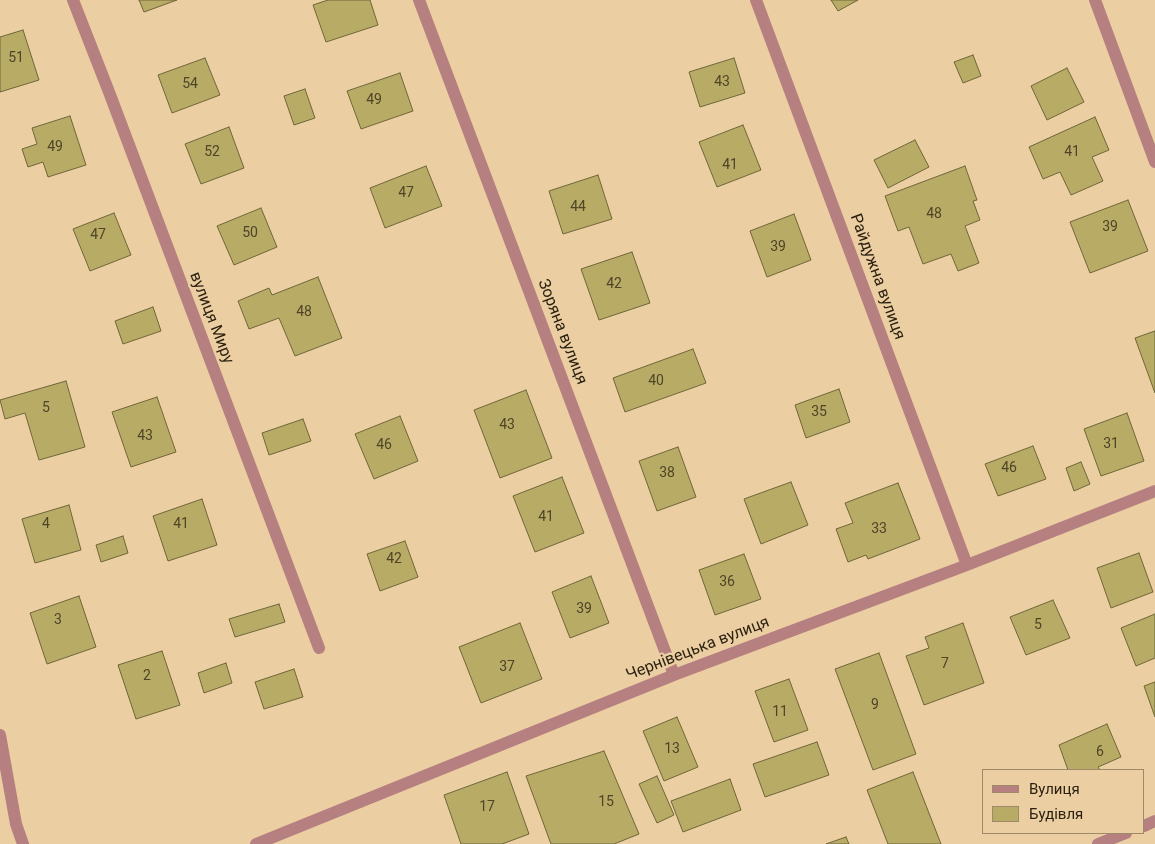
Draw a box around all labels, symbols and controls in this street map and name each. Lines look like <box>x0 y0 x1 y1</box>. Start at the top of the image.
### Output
house number: 51 <box>8 50 24 66</box>
house number: 43 <box>714 74 730 90</box>
house number: 54 <box>182 76 198 92</box>
house number: 49 <box>366 92 382 108</box>
house number: 49 <box>47 139 63 155</box>
house number: 52 <box>204 144 220 160</box>
house number: 41 <box>1064 144 1080 160</box>
house number: 41 <box>722 157 738 173</box>
house number: 47 <box>398 185 414 201</box>
house number: 44 <box>570 199 586 215</box>
house number: 48 <box>926 206 942 222</box>
street label: Райдужна вулиця <box>845 211 909 343</box>
house number: 39 <box>1102 219 1118 235</box>
house number: 50 <box>242 225 258 241</box>
house number: 47 <box>90 227 106 243</box>
house number: 39 <box>770 239 786 255</box>
street label: вулиця Миру <box>185 269 237 367</box>
house number: 42 <box>606 276 622 292</box>
street label: Зоряна вулиця <box>533 277 591 387</box>
house number: 48 <box>296 304 312 320</box>
house number: 40 <box>648 373 664 389</box>
house number: 5 <box>42 400 50 416</box>
house number: 35 <box>811 404 827 420</box>
house number: 43 <box>499 417 515 433</box>
house number: 43 <box>137 428 153 444</box>
house number: 31 <box>1103 436 1119 452</box>
house number: 46 <box>376 437 392 453</box>
house number: 46 <box>1001 460 1017 476</box>
house number: 38 <box>659 465 675 481</box>
house number: 41 <box>538 509 554 525</box>
house number: 4 <box>42 516 50 532</box>
house number: 41 <box>173 516 189 532</box>
house number: 33 <box>871 521 887 537</box>
house number: 42 <box>386 551 402 567</box>
house number: 36 <box>719 574 735 590</box>
house number: 39 <box>576 601 592 617</box>
house number: 3 <box>54 612 62 628</box>
street label: Чернівецька вулиця <box>624 613 772 685</box>
house number: 5 <box>1034 617 1042 633</box>
house number: 7 <box>941 656 949 672</box>
house number: 37 <box>499 659 515 675</box>
house number: 2 <box>143 668 151 684</box>
house number: 9 <box>871 697 879 713</box>
house number: 11 <box>772 704 788 720</box>
house number: 13 <box>664 741 680 757</box>
house number: 6 <box>1096 744 1104 760</box>
legend <box>982 769 1145 834</box>
text: Вулиця <box>1029 780 1080 798</box>
house number: 15 <box>598 794 614 810</box>
house number: 17 <box>479 799 495 815</box>
text: Будівля <box>1029 805 1083 823</box>

